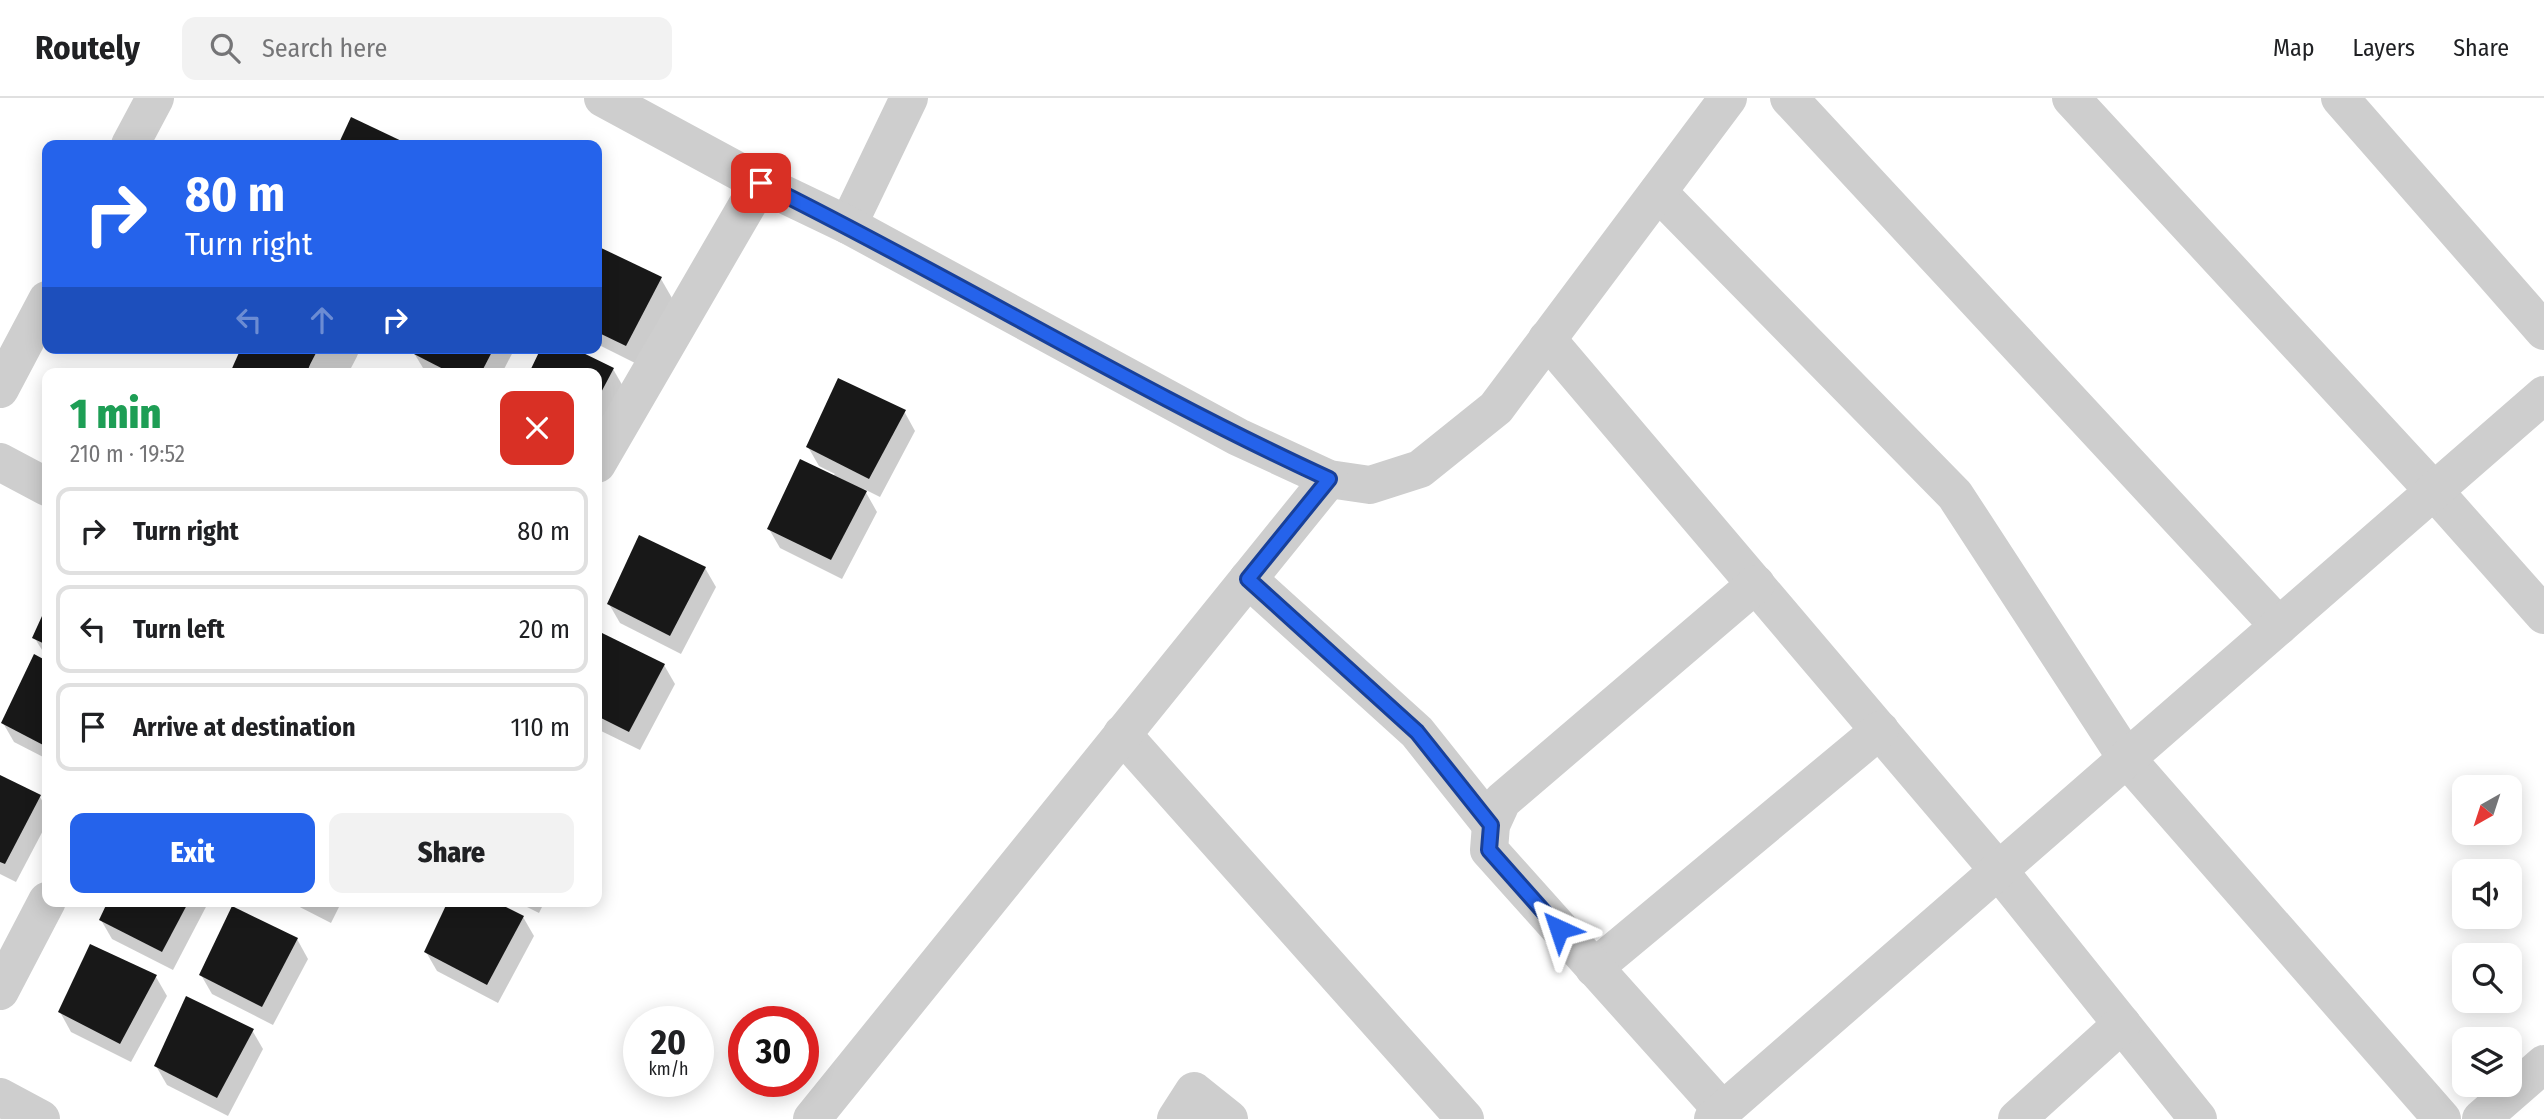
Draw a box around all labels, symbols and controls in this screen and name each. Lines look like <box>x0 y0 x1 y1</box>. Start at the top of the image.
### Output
search box <box>182 17 672 80</box>
text: Routely <box>35 28 140 68</box>
icon: search <box>206 29 244 67</box>
text: Search here <box>262 33 387 64</box>
text: Map <box>2273 34 2315 62</box>
text: Layers <box>2353 34 2415 62</box>
text: Share <box>2453 34 2509 62</box>
pin <box>731 153 791 213</box>
icon: arrive <box>742 164 780 202</box>
text: 80 m <box>185 165 285 224</box>
icon: right <box>70 168 161 259</box>
text: Turn right <box>185 225 312 263</box>
icon: left <box>230 301 268 339</box>
icon: ahead <box>303 301 341 339</box>
icon: right <box>376 301 414 339</box>
text: 1 min <box>70 389 161 439</box>
button: close <box>500 391 574 465</box>
text: 210 m · 19:52 <box>70 440 185 468</box>
icon: right <box>74 512 112 550</box>
text: Turn right <box>133 516 239 547</box>
text: 80 m <box>517 516 570 547</box>
icon: left <box>74 610 112 648</box>
text: Turn left <box>133 614 225 645</box>
text: 20 m <box>519 614 570 645</box>
icon: arrive <box>74 708 112 746</box>
text: Arrive at destination <box>133 712 356 743</box>
text: 110 m <box>510 712 570 743</box>
north arrow <box>2452 775 2522 845</box>
map controls <box>2452 775 2522 1097</box>
button: Exit <box>70 813 315 893</box>
button: Share <box>329 813 574 893</box>
button: sound <box>2452 859 2522 929</box>
position arrow <box>1522 892 1596 966</box>
button: search <box>2452 943 2522 1013</box>
speed limit sign: 30 <box>728 1006 819 1097</box>
text: 20 <box>651 1021 686 1063</box>
button: layers <box>2452 1027 2522 1097</box>
text: km/h <box>648 1058 689 1080</box>

